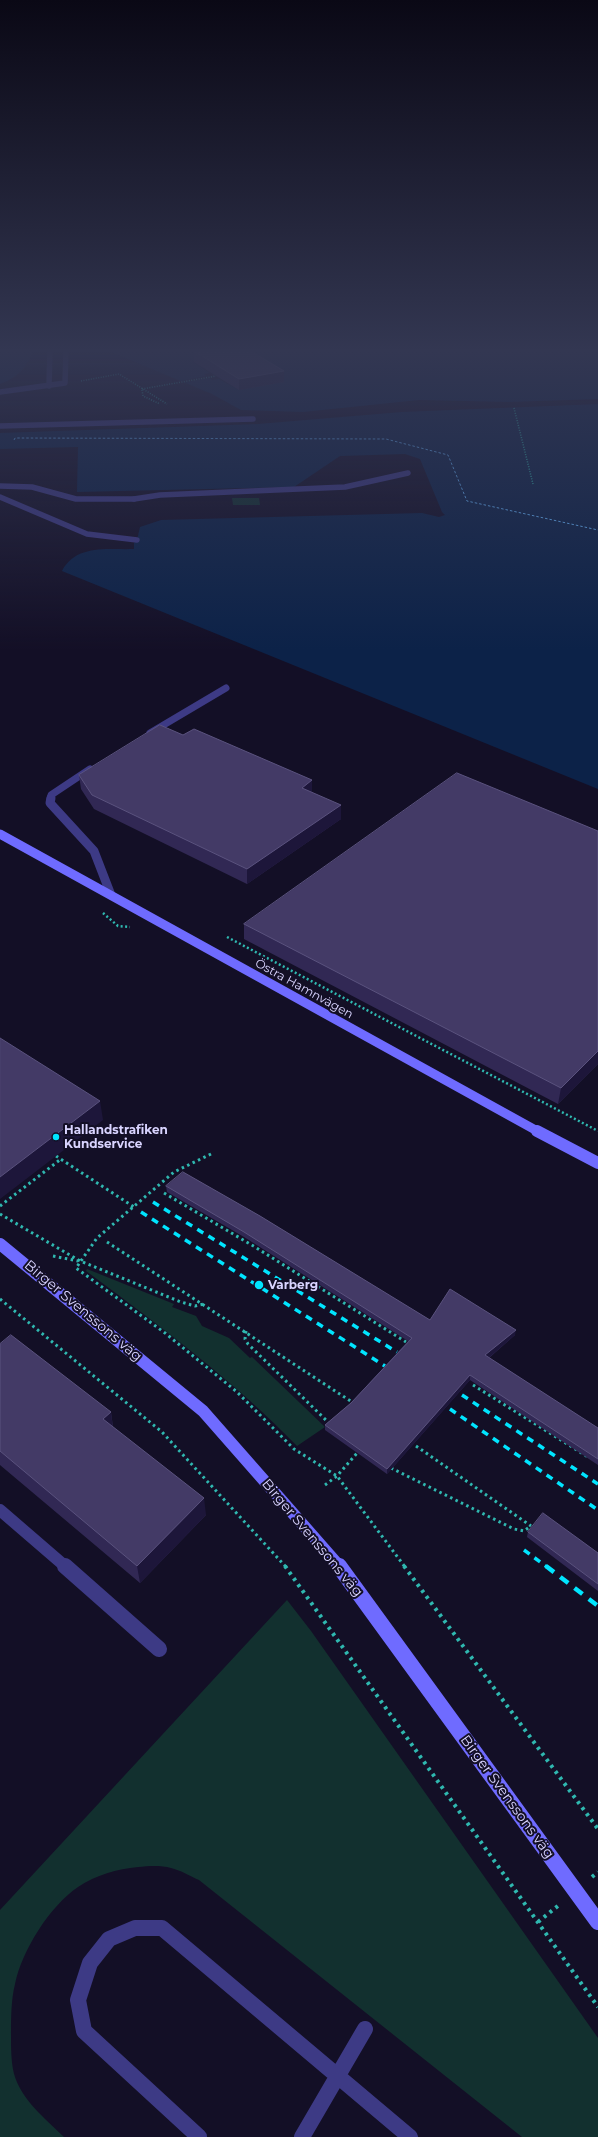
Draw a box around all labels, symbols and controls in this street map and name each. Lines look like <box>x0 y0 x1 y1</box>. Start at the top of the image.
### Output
street label: Östra Hamnvägen <box>252 956 356 1022</box>
place label: Hallandstrafiken Kundservice <box>64 1123 168 1151</box>
marker: Hallandstrafiken Kundservice <box>51 1132 61 1142</box>
street label: Birger Svenssons väg <box>21 1257 145 1365</box>
place label: Varberg <box>268 1278 318 1292</box>
marker: Varberg <box>253 1279 265 1291</box>
street label: Birger Svenssons väg <box>258 1476 366 1600</box>
street label: Birger Svenssons väg <box>457 1732 557 1862</box>

